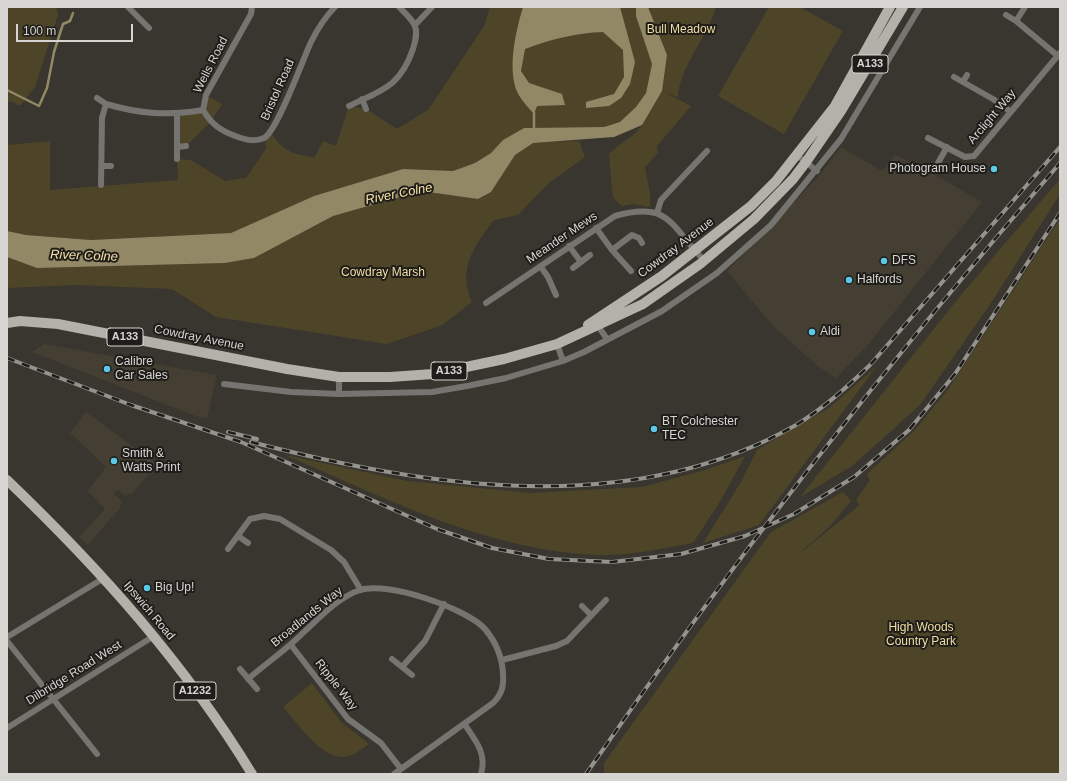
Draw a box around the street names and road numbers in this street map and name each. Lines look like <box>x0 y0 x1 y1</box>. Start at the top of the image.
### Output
street label: Wells Road <box>191 34 231 96</box>
road number: A133 <box>852 55 888 73</box>
street label: Bristol Road <box>258 57 298 123</box>
street label: Arclight Way <box>965 87 1019 147</box>
street label: Meander Mews <box>524 209 600 267</box>
street label: Cowdray Avenue <box>635 215 717 281</box>
street label: Cowdray Avenue <box>153 322 245 354</box>
road number: A133 <box>107 328 143 346</box>
road number: A133 <box>431 362 467 380</box>
street label: Ipswich Road <box>120 579 178 643</box>
street label: Broadlands Way <box>268 584 346 650</box>
street label: Dilbridge Road West <box>24 638 124 708</box>
street label: Ripple Way <box>312 657 360 713</box>
road number: A1232 <box>174 682 216 700</box>

